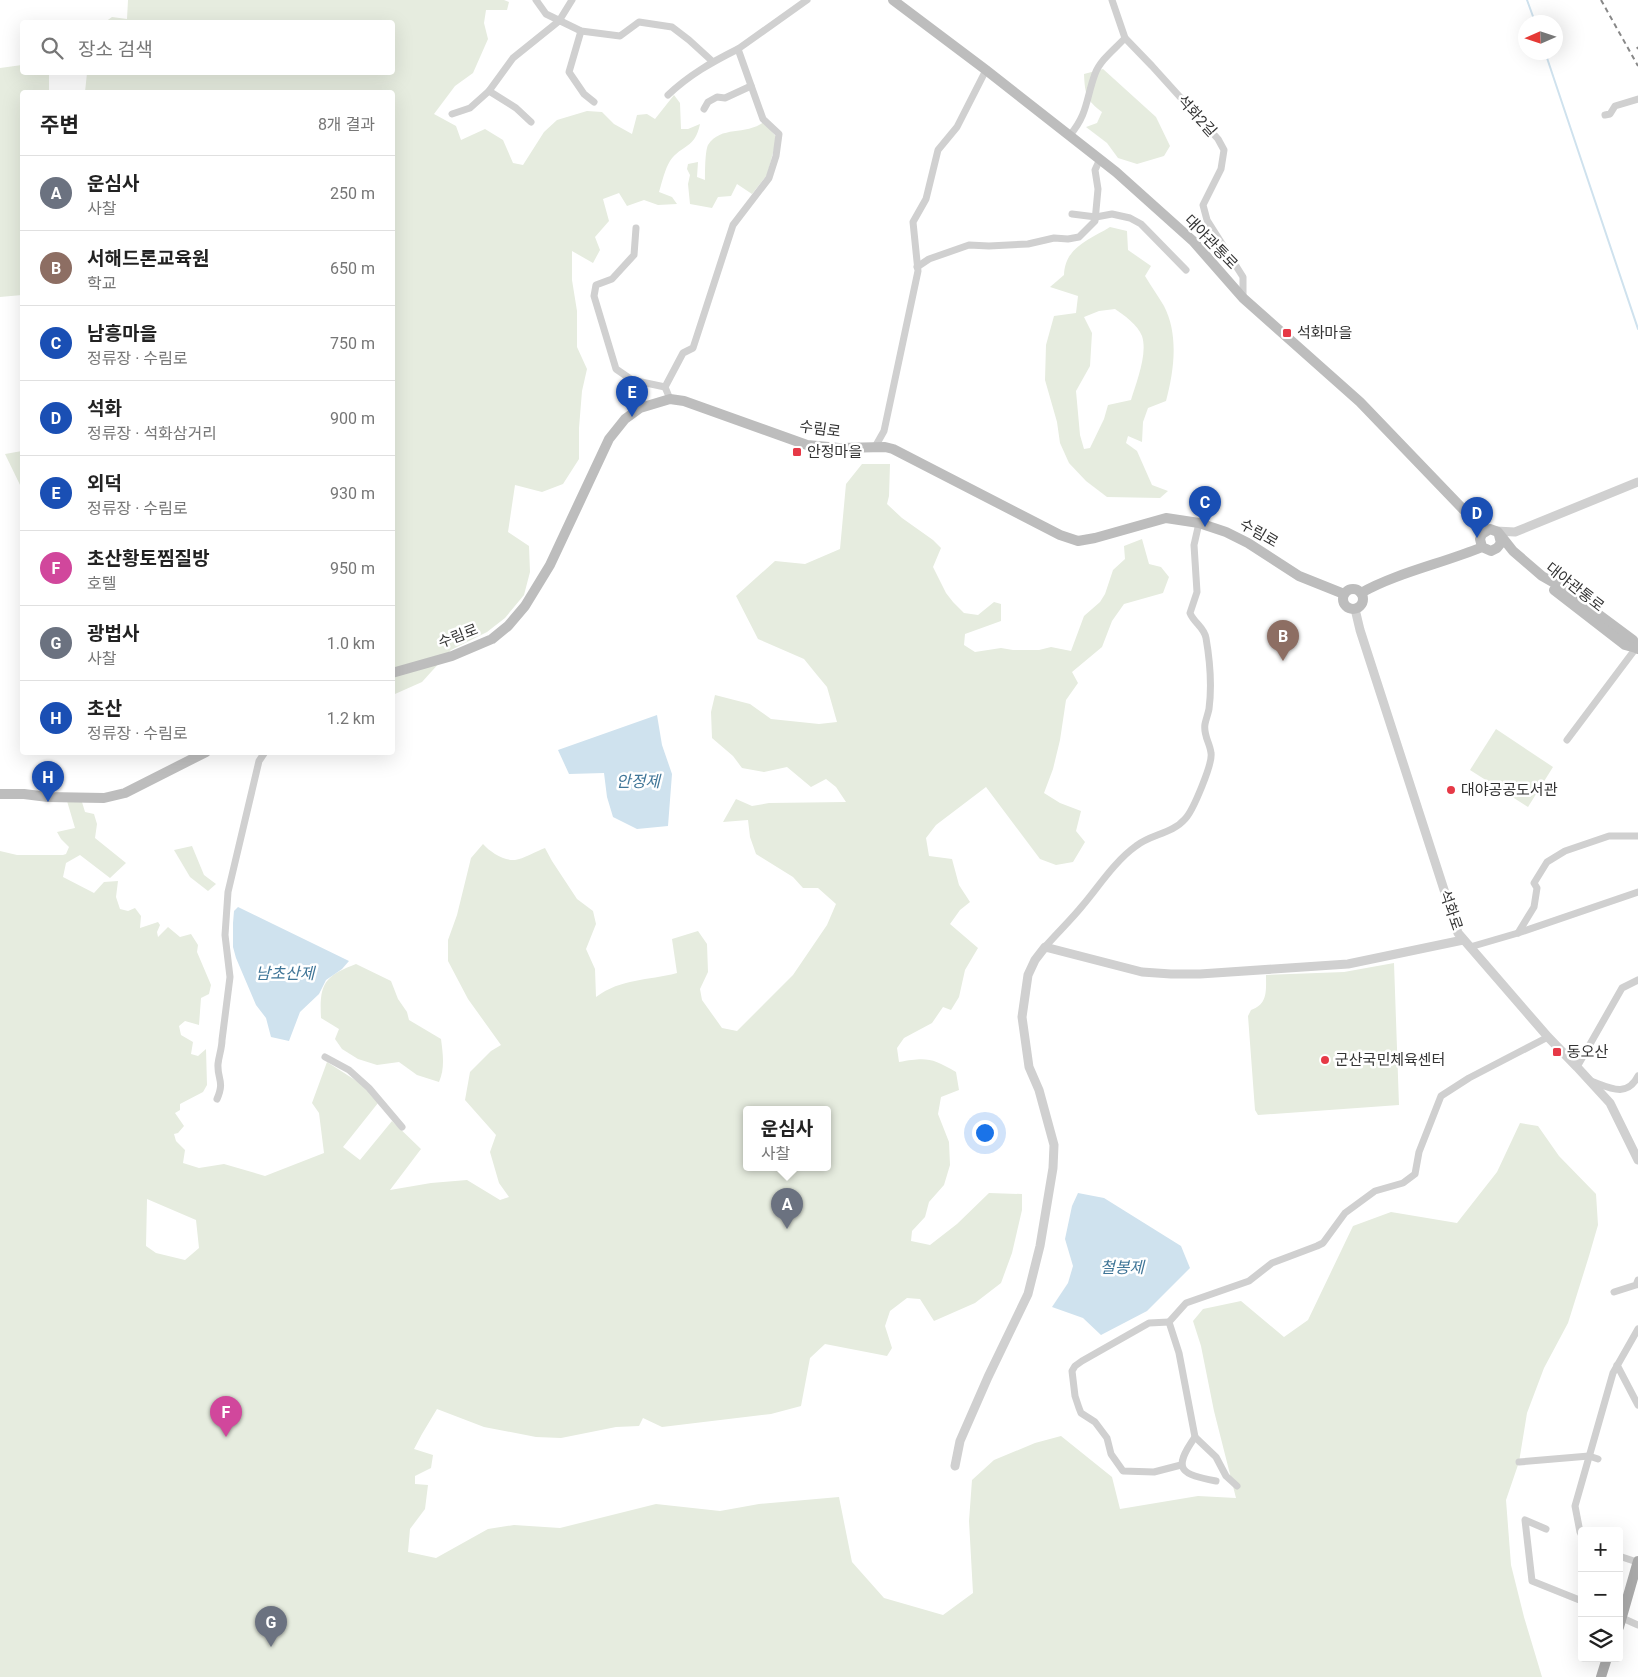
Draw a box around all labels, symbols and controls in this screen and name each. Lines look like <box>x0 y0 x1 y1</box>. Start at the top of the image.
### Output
north arrow <box>1518 15 1563 60</box>
search box <box>20 20 395 75</box>
icon: search <box>38 34 66 62</box>
text: 장소 검색 <box>78 38 153 61</box>
street label: 석화2길 <box>1174 91 1220 141</box>
text: 주변 <box>40 113 79 137</box>
text: 8개 결과 <box>318 115 375 134</box>
text: 운심사 <box>87 172 139 195</box>
text: A <box>51 184 61 203</box>
text: 250 m <box>330 184 375 203</box>
text: 사찰 <box>87 199 116 218</box>
street label: 대야관통로 <box>1181 211 1241 273</box>
text: 서해드론교육원 <box>87 247 209 270</box>
text: B <box>51 259 61 278</box>
text: 650 m <box>330 259 375 278</box>
text: 학교 <box>87 274 116 293</box>
text: 남흥마을 <box>87 322 157 345</box>
place label: 석화마을 <box>1297 324 1352 342</box>
marker: 석화마을 <box>1281 327 1293 339</box>
text: C <box>51 334 61 353</box>
text: 750 m <box>330 334 375 353</box>
text: 정류장 · 수림로 <box>87 349 187 368</box>
pin: E <box>616 376 648 417</box>
text: 석화 <box>87 397 122 420</box>
text: D <box>51 409 61 428</box>
text: 900 m <box>330 409 375 428</box>
street label: 수림로 <box>798 417 842 441</box>
text: 정류장 · 석화삼거리 <box>87 424 217 443</box>
place label: 안정마을 <box>807 443 862 461</box>
marker: 안정마을 <box>791 446 803 458</box>
text: 외덕 <box>87 472 122 495</box>
text: E <box>52 484 61 503</box>
text: 930 m <box>330 484 375 503</box>
pin: C <box>1189 486 1221 527</box>
pin: D <box>1461 497 1493 538</box>
text: 정류장 · 수림로 <box>87 499 187 518</box>
street label: 수림로 <box>1237 515 1281 551</box>
text: 초산황토찜질방 <box>87 547 209 570</box>
text: F <box>52 559 60 578</box>
text: 950 m <box>330 559 375 578</box>
street label: 대야관통로 <box>1542 559 1608 615</box>
text: 호텔 <box>87 574 116 593</box>
street label: 수림로 <box>435 620 481 652</box>
pin: B <box>1267 620 1299 661</box>
text: 광법사 <box>87 622 139 645</box>
text: G <box>51 634 61 653</box>
text: 1.0 km <box>327 634 375 653</box>
text: 사찰 <box>87 649 116 668</box>
text: 초산 <box>87 697 122 720</box>
text: H <box>50 709 62 728</box>
text: 1.2 km <box>327 709 375 728</box>
text: 정류장 · 수림로 <box>87 724 187 743</box>
pin: H <box>32 761 64 802</box>
water label: 안정제 <box>616 772 662 791</box>
place label: 대야공공도서관 <box>1461 781 1558 799</box>
marker: 대야공공도서관 <box>1445 784 1457 796</box>
street label: 석화로 <box>1436 887 1466 933</box>
water label: 남초산제 <box>256 964 317 983</box>
place label: 동오산 <box>1567 1043 1609 1061</box>
marker: 동오산 <box>1551 1046 1563 1058</box>
place label: 군산국민체육센터 <box>1335 1051 1445 1069</box>
marker: 군산국민체육센터 <box>1319 1054 1331 1066</box>
popup <box>743 1106 831 1171</box>
text: 운심사 <box>761 1117 813 1140</box>
your location <box>972 1120 998 1146</box>
text: 사찰 <box>761 1144 790 1163</box>
pin: A <box>771 1188 803 1229</box>
water label: 철봉제 <box>1100 1258 1146 1277</box>
pin: F <box>210 1396 242 1437</box>
map controls <box>1578 1527 1623 1662</box>
button: + <box>1578 1527 1623 1572</box>
button: − <box>1578 1572 1623 1617</box>
pin: G <box>255 1606 287 1647</box>
button: layers <box>1578 1617 1623 1662</box>

